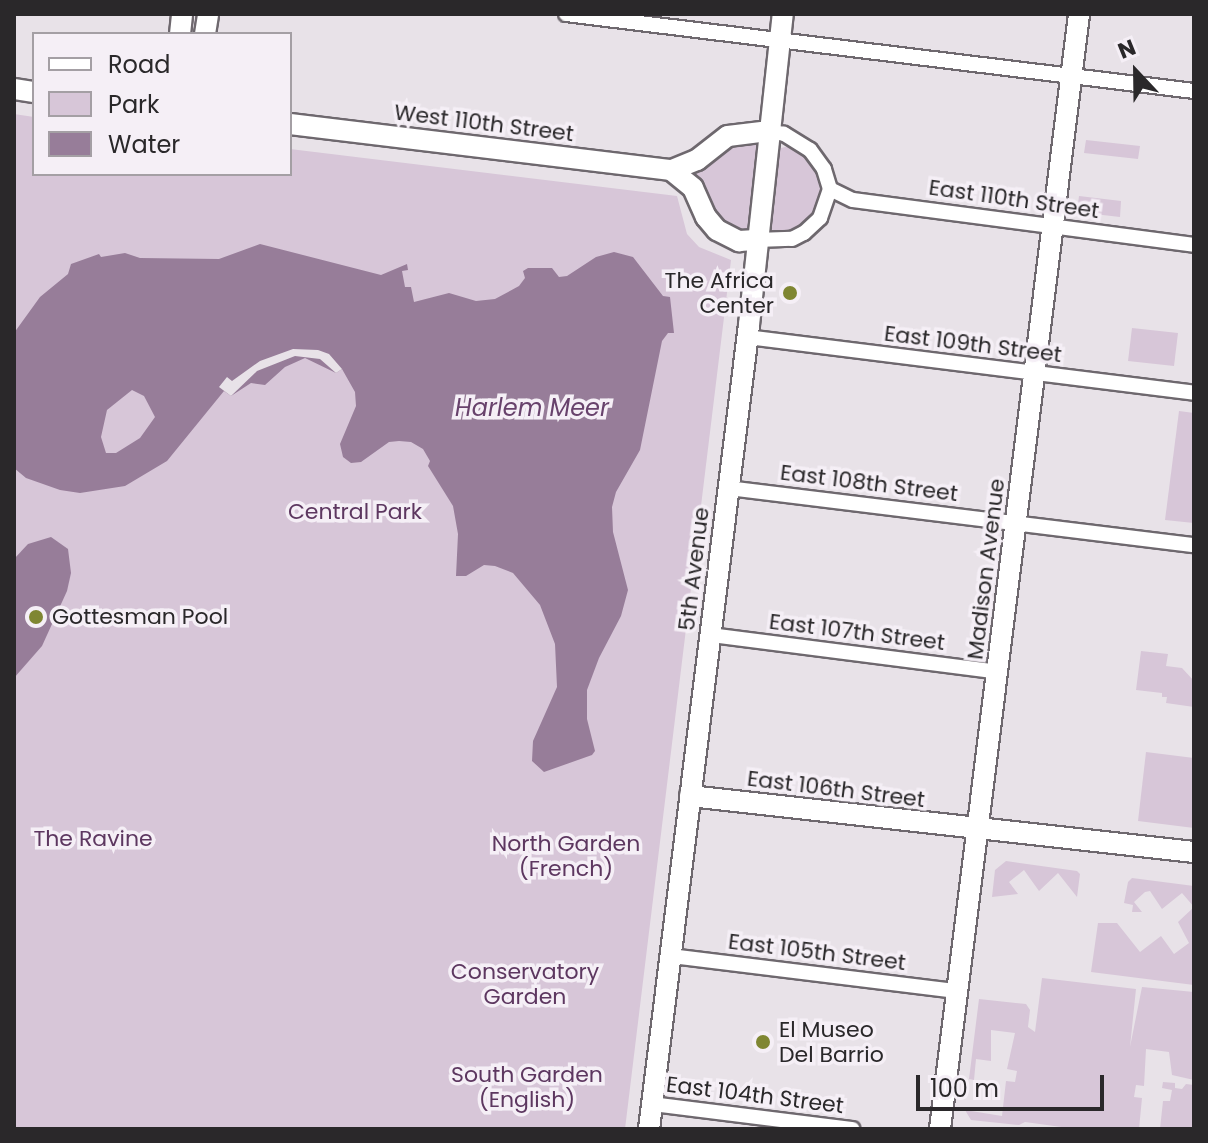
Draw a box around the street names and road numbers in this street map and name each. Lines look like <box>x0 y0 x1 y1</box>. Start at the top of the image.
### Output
street label: West 110th Street <box>393 99 575 147</box>
street label: East 110th Street <box>927 174 1101 224</box>
street label: East 109th Street <box>883 320 1063 368</box>
street label: East 108th Street <box>779 459 959 507</box>
street label: Madison Avenue <box>962 477 1010 661</box>
street label: 5th Avenue <box>673 506 715 632</box>
street label: East 107th Street <box>768 608 946 656</box>
street label: East 106th Street <box>746 765 926 813</box>
street label: East 105th Street <box>727 928 907 976</box>
street label: East 104th Street <box>665 1071 845 1119</box>

